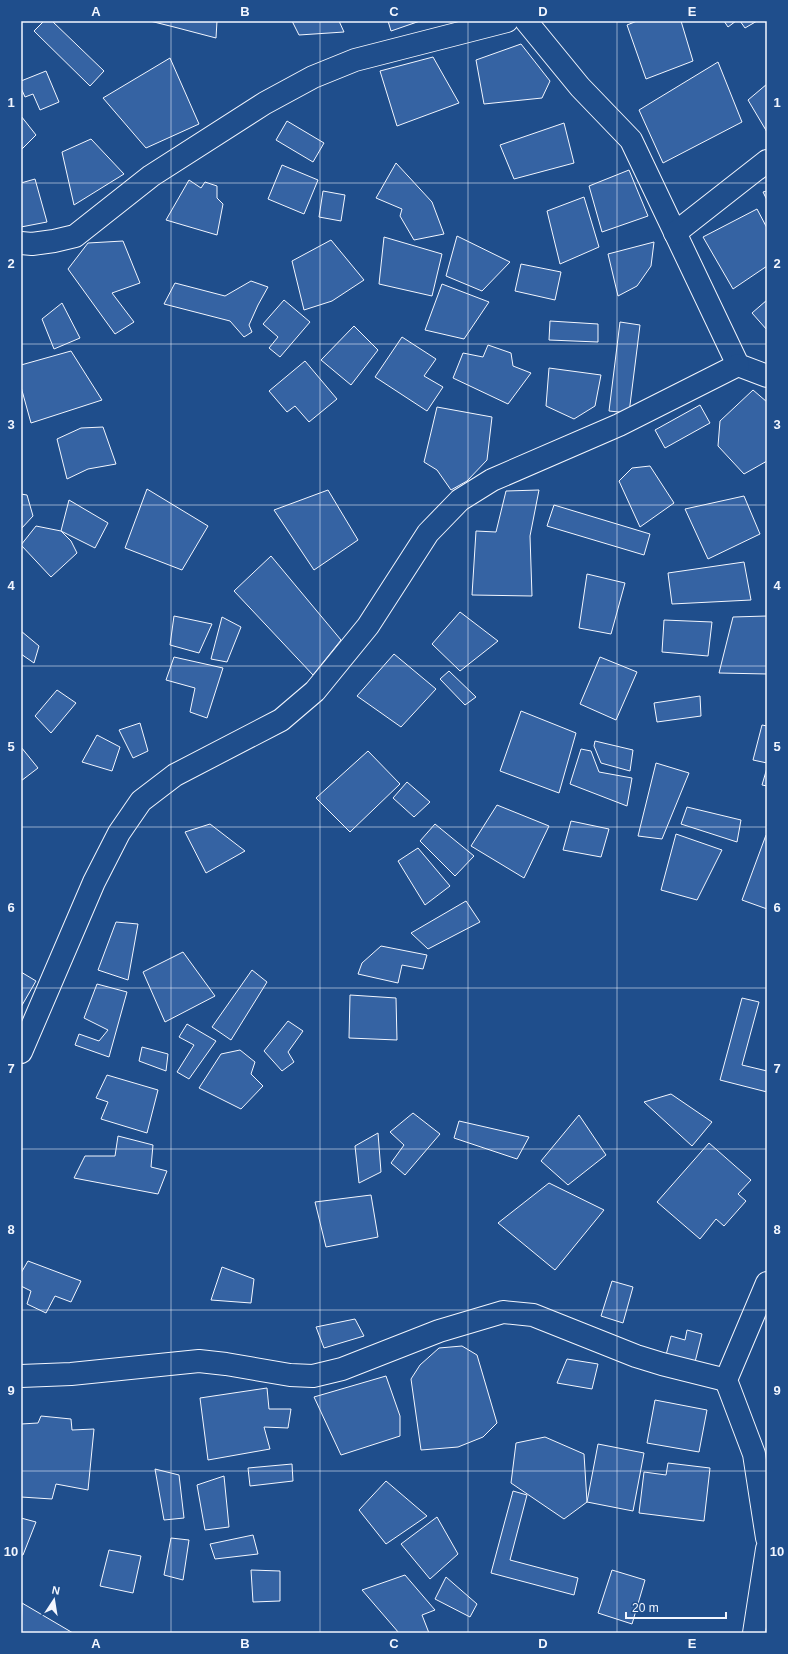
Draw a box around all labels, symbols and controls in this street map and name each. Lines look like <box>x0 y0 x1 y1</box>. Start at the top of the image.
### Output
text: A <box>91 4 101 19</box>
text: B <box>240 4 250 19</box>
text: C <box>389 4 399 19</box>
text: D <box>538 4 548 19</box>
text: E <box>688 4 697 19</box>
text: 1 <box>7 95 15 110</box>
text: 1 <box>773 95 781 110</box>
text: 2 <box>7 256 15 271</box>
text: 2 <box>773 256 781 271</box>
text: 3 <box>7 417 15 432</box>
text: 3 <box>773 417 781 432</box>
text: 4 <box>7 578 15 593</box>
text: 4 <box>773 578 781 593</box>
text: 5 <box>7 739 15 754</box>
text: 5 <box>773 739 781 754</box>
text: 6 <box>7 900 15 915</box>
text: 6 <box>773 900 781 915</box>
text: 7 <box>7 1061 15 1076</box>
text: 7 <box>773 1061 781 1076</box>
text: 8 <box>7 1222 15 1237</box>
text: 8 <box>773 1222 781 1237</box>
text: 9 <box>7 1383 15 1398</box>
text: 9 <box>773 1383 781 1398</box>
text: 10 <box>4 1544 18 1559</box>
text: 10 <box>770 1544 784 1559</box>
north arrow <box>34 1580 74 1620</box>
text: N <box>51 1584 61 1597</box>
scale bar <box>626 1594 726 1620</box>
text: 20 m <box>632 1601 659 1615</box>
text: A <box>91 1636 101 1651</box>
text: B <box>240 1636 250 1651</box>
text: C <box>389 1636 399 1651</box>
text: D <box>538 1636 548 1651</box>
text: E <box>688 1636 697 1651</box>

